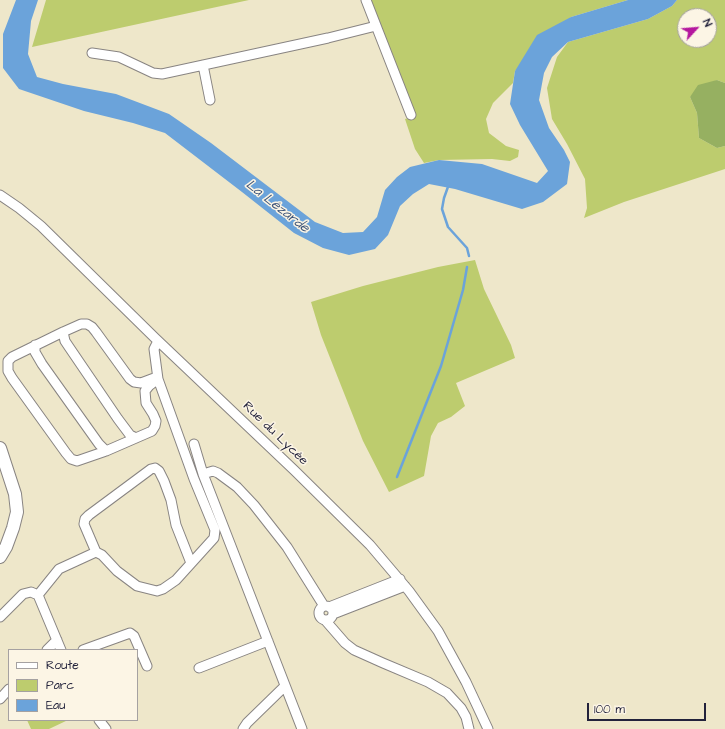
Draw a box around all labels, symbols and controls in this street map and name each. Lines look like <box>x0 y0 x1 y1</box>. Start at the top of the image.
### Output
north arrow <box>677 8 717 48</box>
text: N <box>699 17 716 29</box>
water label: La Lézarde <box>242 177 312 237</box>
street label: Rue du Lycée <box>239 399 311 469</box>
legend <box>8 649 138 721</box>
text: Route <box>46 657 79 674</box>
text: Parc <box>46 677 74 694</box>
scale bar <box>589 695 708 721</box>
text: Eau <box>46 697 65 714</box>
text: 100 m <box>594 701 625 718</box>

